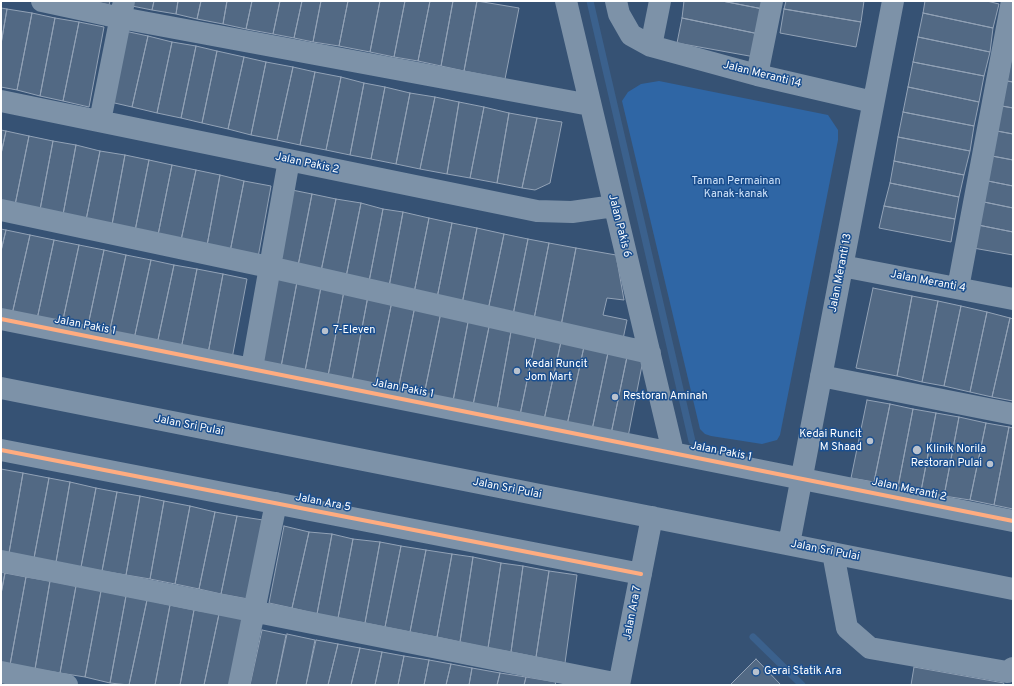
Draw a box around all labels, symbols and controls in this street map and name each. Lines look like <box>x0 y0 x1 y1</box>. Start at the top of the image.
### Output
street label: Jalan Meranti 14 <box>721 59 803 91</box>
street label: Jalan Pakis 2 <box>274 151 340 177</box>
park label: Taman Permainan Kanak-kanak <box>691 175 781 201</box>
street label: Jalan Pakis 6 <box>605 193 633 259</box>
street label: Jalan Meranti 13 <box>827 232 855 314</box>
street label: Jalan Meranti 4 <box>889 268 967 296</box>
street label: Jalan Pakis 1 <box>53 314 117 338</box>
place label: 7-Eleven <box>333 324 375 338</box>
marker: 7-Eleven <box>320 326 330 336</box>
place label: Kedai Runcit Jom Mart <box>525 358 588 384</box>
marker: Kedai Runcit Jom Mart <box>512 366 522 376</box>
street label: Jalan Pakis 1 <box>371 377 435 401</box>
place label: Restoran Aminah <box>623 390 708 404</box>
marker: Restoran Aminah <box>610 392 620 402</box>
street label: Jalan Sri Pulai <box>153 413 225 439</box>
place label: Kedai Runcit M Shaad <box>799 428 862 454</box>
marker: Kedai Runcit M Shaad <box>865 436 875 446</box>
street label: Jalan Pakis 1 <box>689 440 753 464</box>
place label: Klinik Norila <box>926 443 986 457</box>
marker: Klinik Norila <box>911 444 923 456</box>
place label: Restoran Pulai <box>911 457 982 471</box>
marker: Restoran Pulai <box>985 459 995 469</box>
street label: Jalan Sri Pulai <box>471 476 543 502</box>
street label: Jalan Meranti 2 <box>870 476 948 504</box>
street label: Jalan Ara 5 <box>294 491 352 515</box>
street label: Jalan Sri Pulai <box>789 538 861 564</box>
street label: Jalan Ara 7 <box>621 585 645 641</box>
place label: Gerai Statik Ara <box>764 665 841 679</box>
marker: Gerai Statik Ara <box>751 667 761 677</box>

